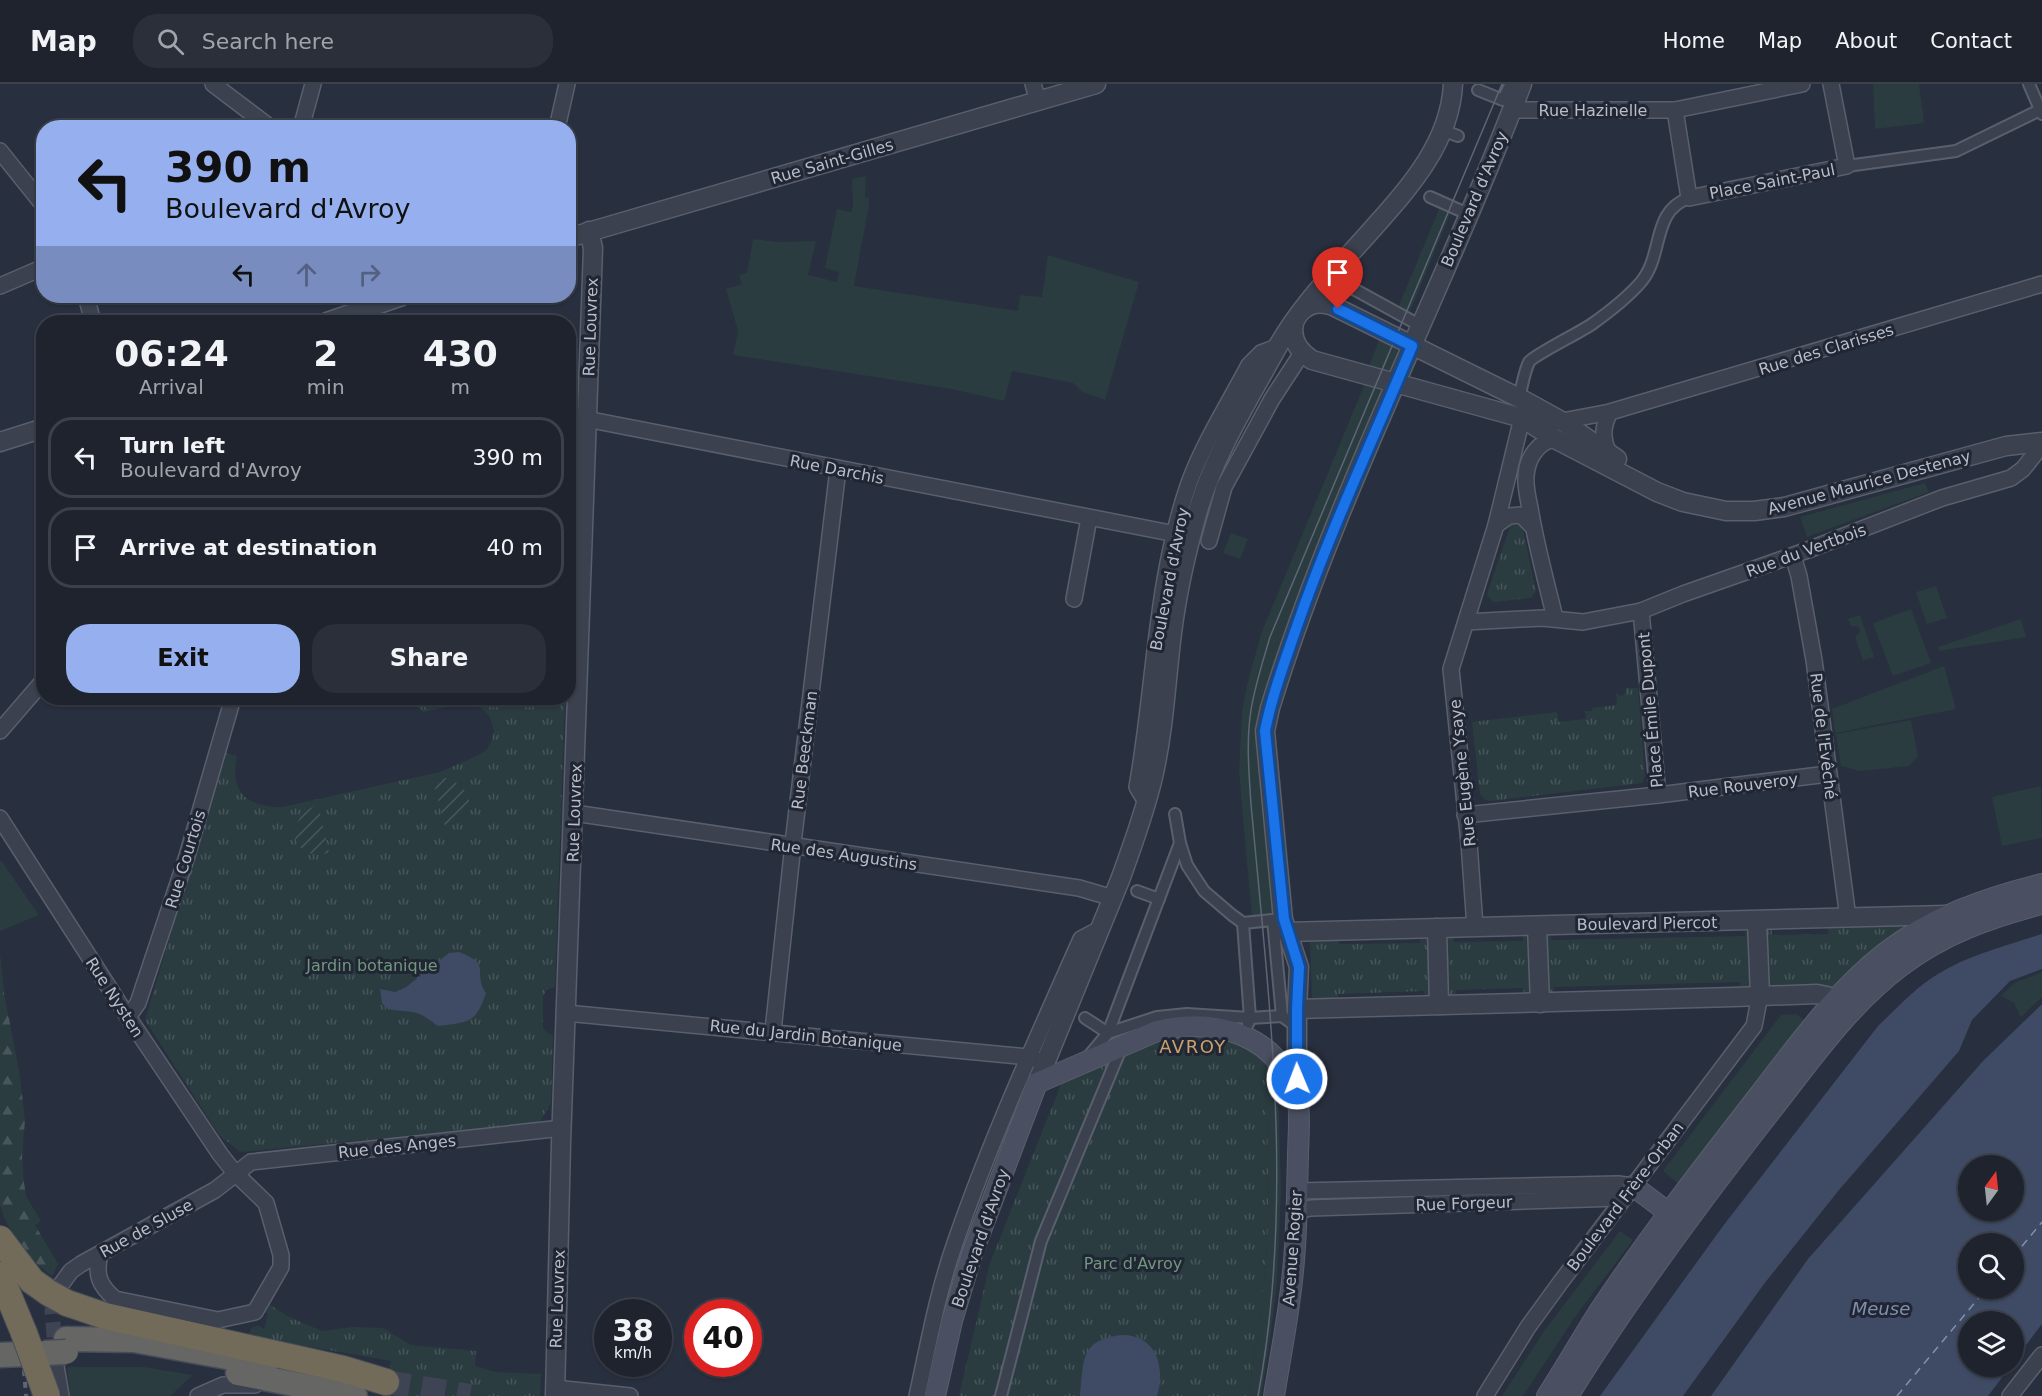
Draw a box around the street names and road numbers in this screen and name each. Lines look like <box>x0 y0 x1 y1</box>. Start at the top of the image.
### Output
street label: Rue Hazinelle <box>1539 101 1647 120</box>
street label: Boulevard d'Avroy <box>1437 129 1512 270</box>
street label: Rue Saint-Gilles <box>769 135 896 188</box>
street label: Place Saint-Paul <box>1708 160 1837 203</box>
street label: Rue Louvrex <box>579 277 602 377</box>
street label: Rue des Clarisses <box>1756 320 1896 379</box>
street label: Avenue Maurice Destenay <box>1766 446 1973 519</box>
street label: Rue Darchis <box>788 451 886 488</box>
street label: Boulevard d'Avroy <box>1146 506 1193 652</box>
street label: Rue du Vertbois <box>1744 520 1869 581</box>
street label: Place Émile Dupont <box>1634 631 1667 788</box>
street label: Rue de l'Evêché <box>1806 672 1841 801</box>
street label: Rue Beeckman <box>788 689 821 811</box>
street label: Rue Eugène Ysaye <box>1445 698 1480 848</box>
street label: Rue Louvrex <box>563 763 586 863</box>
street label: Rue Rouveroy <box>1687 769 1799 802</box>
street label: Rue Courtois <box>161 808 209 911</box>
street label: Rue des Augustins <box>769 835 918 874</box>
street label: Boulevard Piercot <box>1577 913 1718 934</box>
street label: Rue Nysten <box>82 954 147 1041</box>
street label: Rue du Jardin Botanique <box>709 1016 903 1055</box>
street label: Boulevard Frère-Orban <box>1563 1118 1688 1275</box>
street label: Rue des Anges <box>337 1131 457 1162</box>
street label: Boulevard d'Avroy <box>948 1166 1013 1310</box>
street label: Avenue Rogier <box>1279 1189 1306 1306</box>
street label: Rue Forgeur <box>1415 1192 1513 1215</box>
street label: Rue de Sluse <box>96 1195 196 1262</box>
street label: Rue Louvrex <box>546 1249 569 1349</box>

